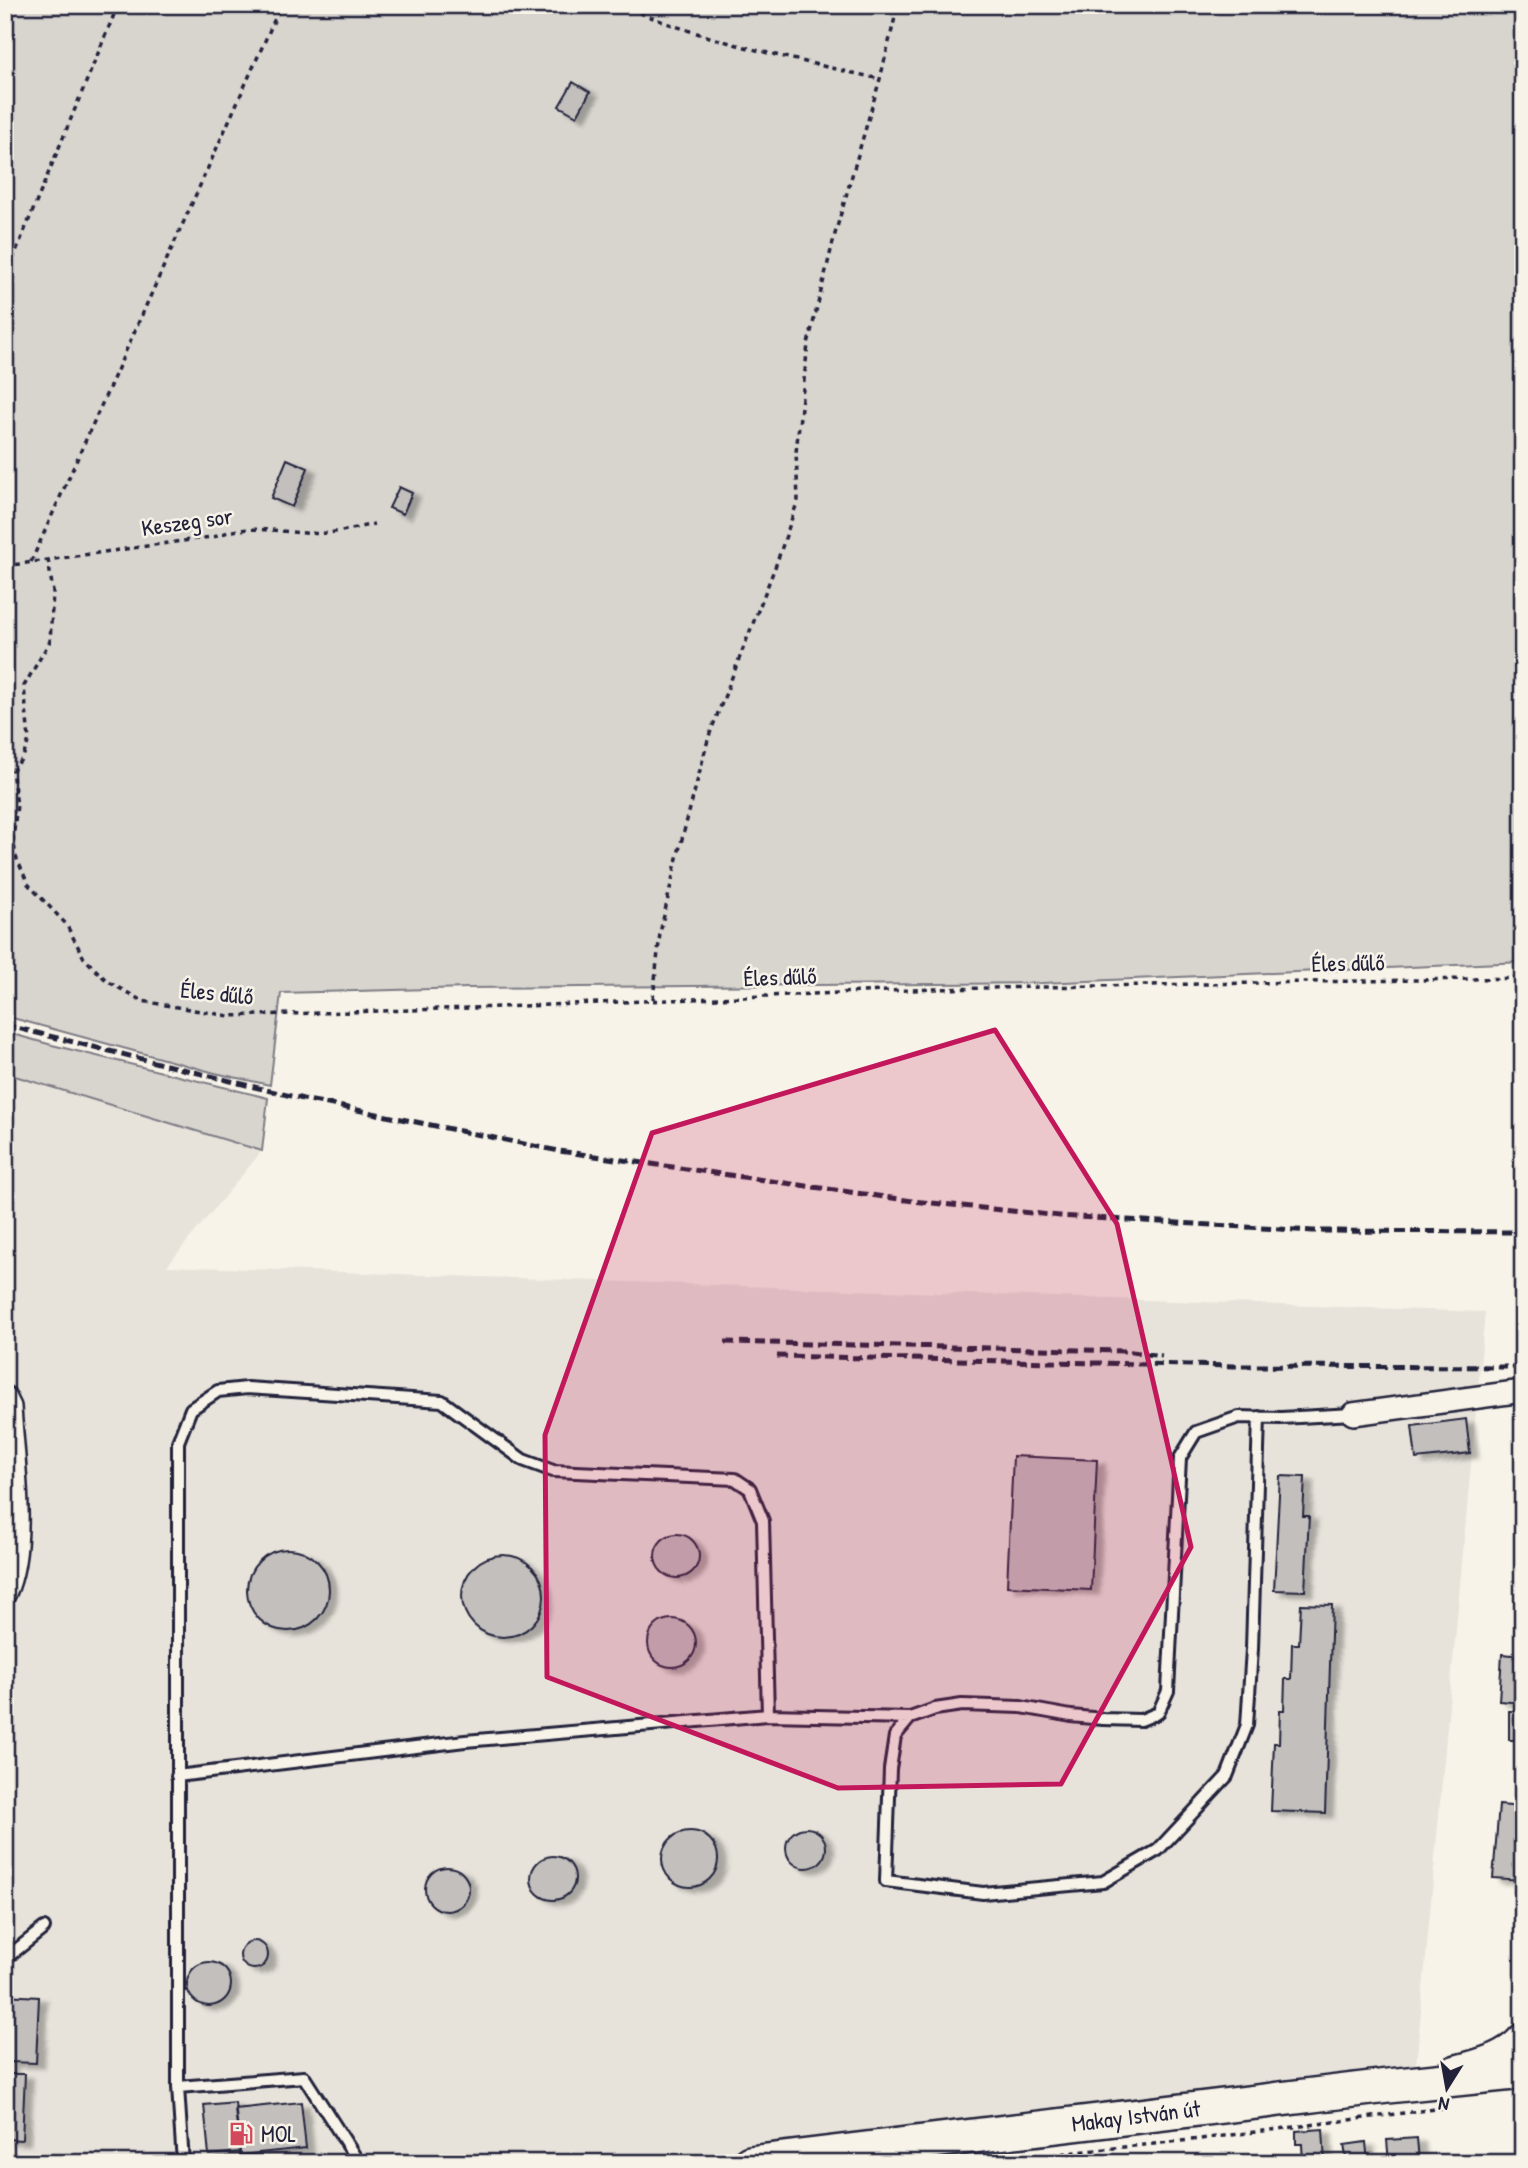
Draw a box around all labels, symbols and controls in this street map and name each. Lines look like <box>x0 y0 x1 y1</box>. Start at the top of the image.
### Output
street label: Keszeg sor <box>139 500 235 543</box>
street label: Éles dűlő <box>1311 946 1385 979</box>
street label: Éles dűlő <box>743 960 817 993</box>
street label: Éles dűlő <box>179 973 255 1012</box>
north arrow <box>1412 2052 1482 2122</box>
text: N <box>1436 2091 1451 2118</box>
street label: Makay István út <box>1070 2092 1203 2139</box>
place label: MOL <box>261 2118 296 2149</box>
fuel station icon: MOL <box>227 2120 255 2148</box>

